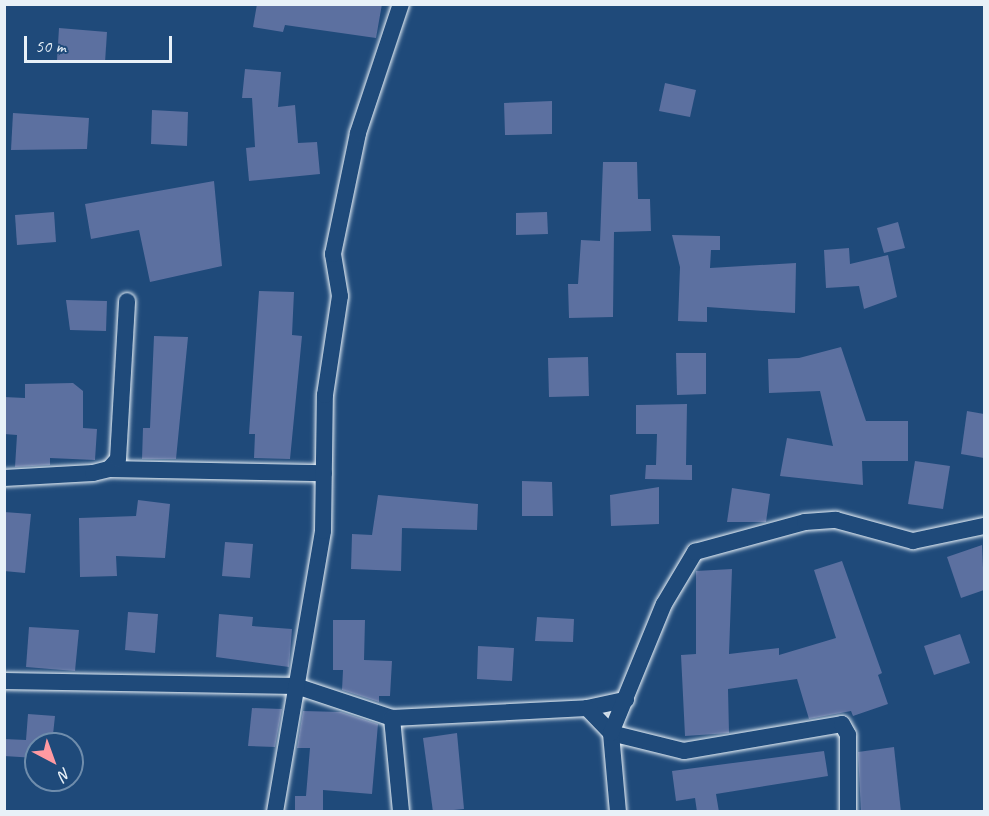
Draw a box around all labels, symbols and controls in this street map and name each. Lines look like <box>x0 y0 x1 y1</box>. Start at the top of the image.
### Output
scale bar <box>27 24 176 62</box>
text: 50 m <box>35 35 66 57</box>
north arrow <box>24 732 84 792</box>
text: N <box>54 763 75 785</box>

